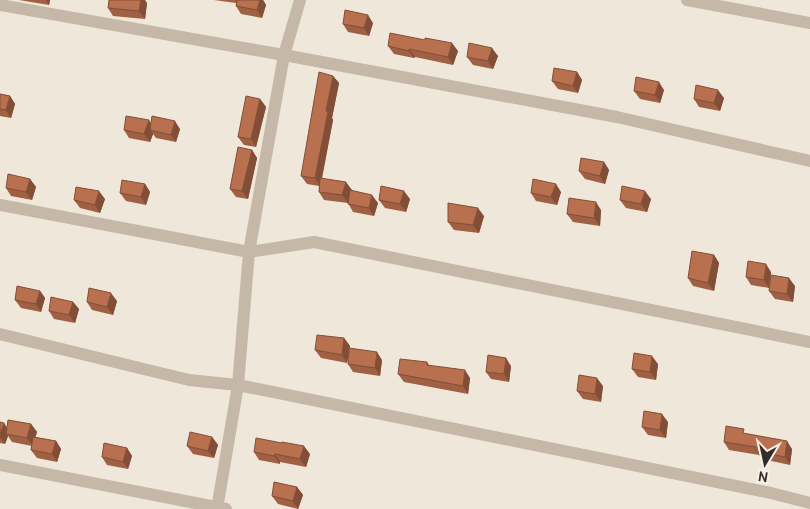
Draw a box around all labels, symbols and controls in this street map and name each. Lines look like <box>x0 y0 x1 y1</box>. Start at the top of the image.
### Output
north arrow <box>740 439 790 489</box>
text: N <box>757 467 769 487</box>

